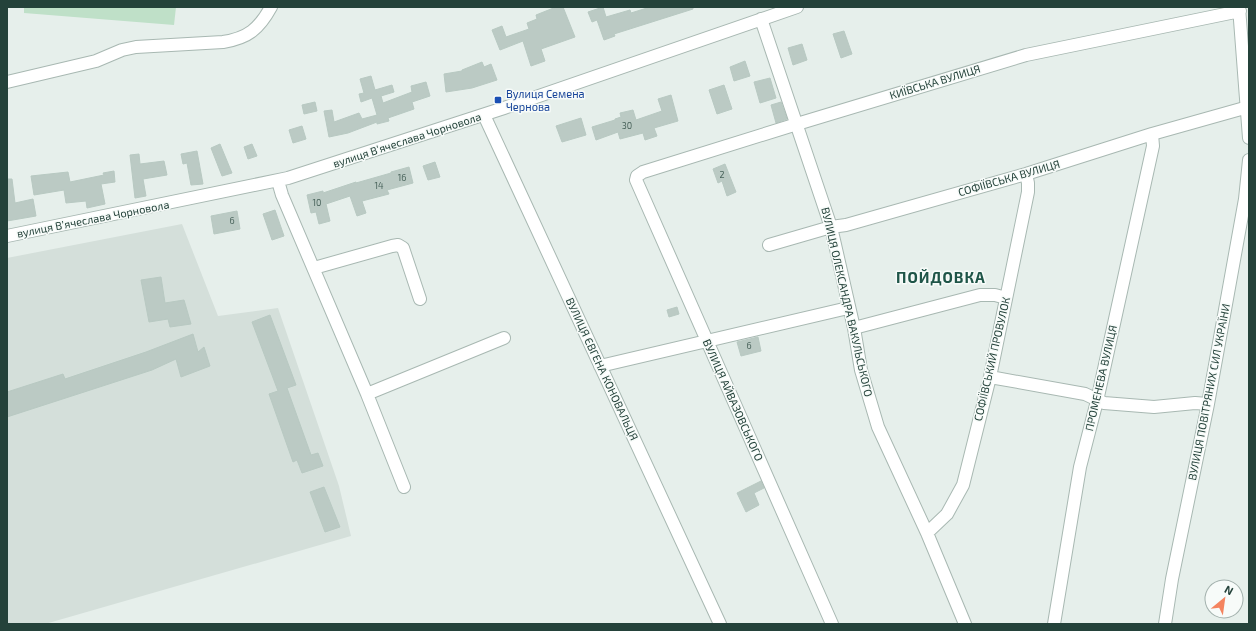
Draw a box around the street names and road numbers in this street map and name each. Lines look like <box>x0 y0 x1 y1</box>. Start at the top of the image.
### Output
street label: КИЇВСЬКА ВУЛИЦЯ <box>888 62 982 102</box>
street label: вулиця Вʼячеслава Чорновола <box>331 109 483 171</box>
street label: СОФІЇВСЬКА ВУЛИЦЯ <box>956 157 1061 198</box>
street label: вулиця Вʼячеслава Чорновола <box>16 197 170 241</box>
street label: ВУЛИЦЯ ОЛЕКСАНДРА ВАКУЛЬСЬКОГО <box>819 206 876 398</box>
street label: ВУЛИЦЯ ЄВГЕНА КОНОВАЛЬЦЯ <box>564 295 641 442</box>
street label: СОФІЇВСЬКИЙ ПРОВУЛОК <box>971 295 1012 422</box>
street label: ВУЛИЦЯ ПОВІТРЯНИХ СИЛ УКРАЇНИ <box>1185 302 1232 481</box>
street label: ПРОМЕНЕВА ВУЛИЦЯ <box>1082 324 1119 432</box>
street label: ВУЛИЦЯ АЙВАЗОВСЬКОГО <box>701 337 766 463</box>

